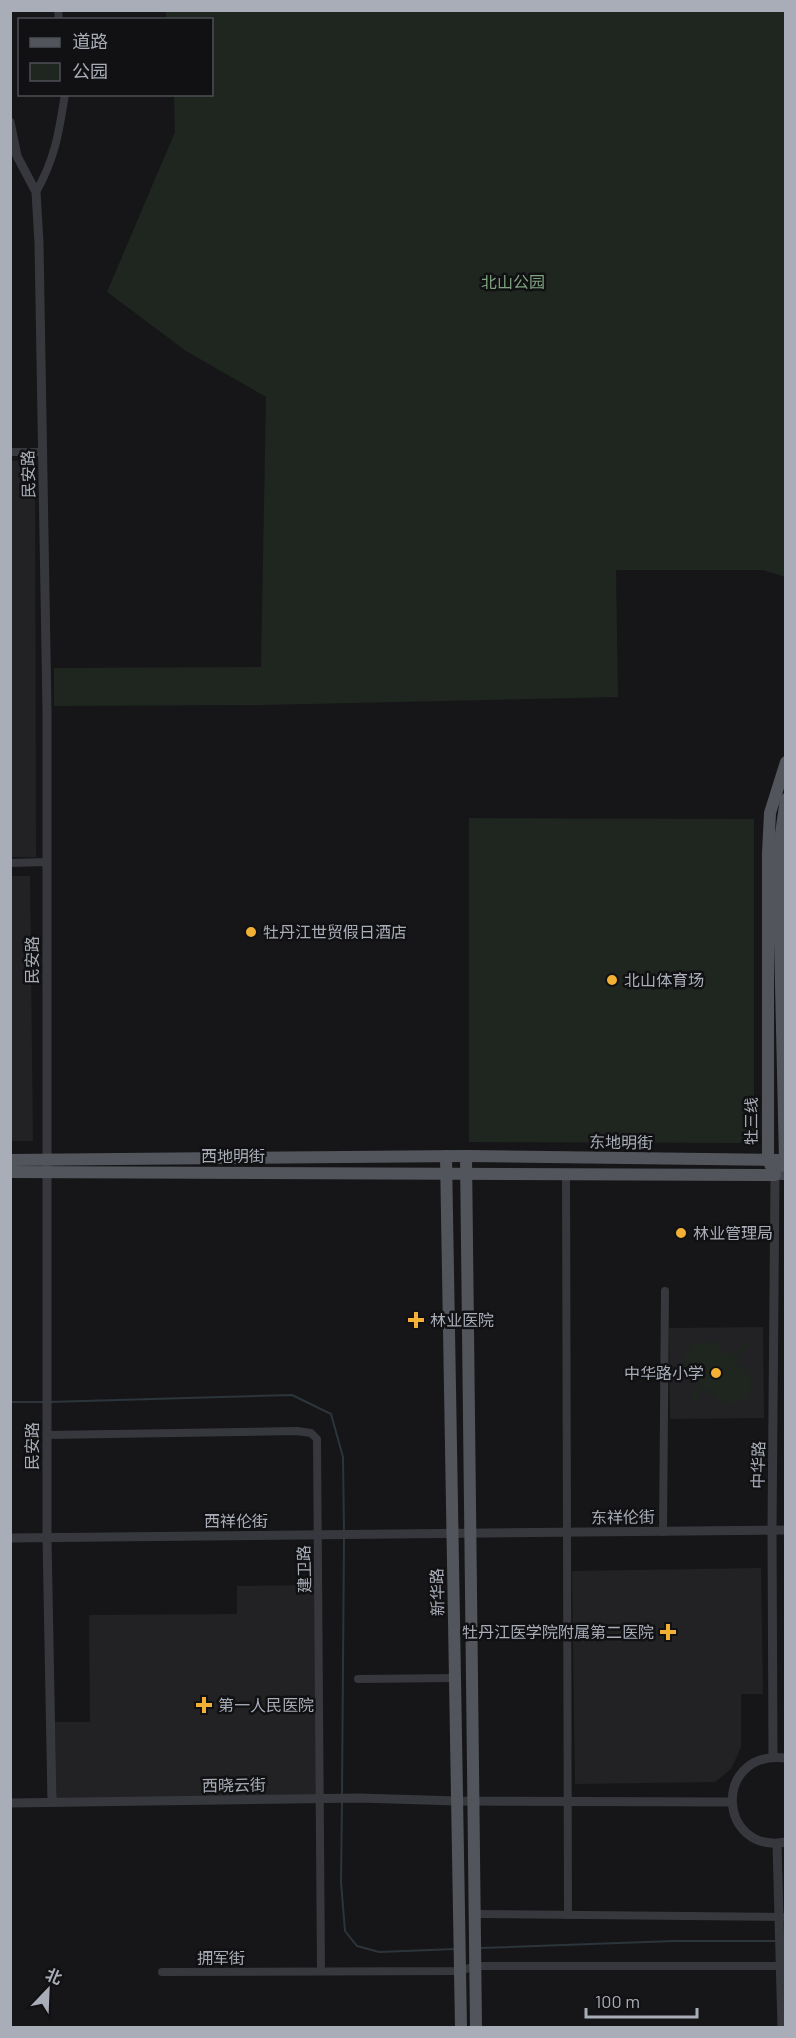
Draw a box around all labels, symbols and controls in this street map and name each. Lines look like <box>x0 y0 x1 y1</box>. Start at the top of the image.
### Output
legend <box>18 18 213 96</box>
text: 道路 <box>72 30 108 52</box>
text: 公园 <box>72 60 108 82</box>
park label: 北山公园 <box>481 272 545 291</box>
street label: 民安路 <box>18 450 37 498</box>
place label: 牡丹江世贸假日酒店 <box>263 922 407 941</box>
marker: 牡丹江世贸假日酒店 <box>244 925 258 939</box>
street label: 民安路 <box>22 936 41 984</box>
place label: 北山体育场 <box>624 970 704 989</box>
marker: 北山体育场 <box>605 973 619 987</box>
street label: 牡三线 <box>741 1097 760 1145</box>
street label: 东地明街 <box>589 1131 653 1152</box>
street label: 西地明街 <box>201 1146 265 1165</box>
place label: 林业管理局 <box>693 1223 773 1242</box>
marker: 林业管理局 <box>674 1226 688 1240</box>
place label: 林业医院 <box>430 1310 494 1329</box>
marker: 林业医院 <box>407 1311 425 1329</box>
place label: 中华路小学 <box>624 1363 704 1382</box>
marker: 中华路小学 <box>709 1366 723 1380</box>
street label: 民安路 <box>22 1422 41 1470</box>
street label: 中华路 <box>748 1441 767 1489</box>
street label: 东祥伦街 <box>591 1506 655 1527</box>
street label: 西祥伦街 <box>204 1511 268 1530</box>
street label: 建卫路 <box>294 1545 313 1593</box>
street label: 新华路 <box>427 1568 446 1616</box>
place label: 牡丹江医学院附属第二医院 <box>462 1622 654 1641</box>
marker: 牡丹江医学院附属第二医院 <box>659 1623 677 1641</box>
place label: 第一人民医院 <box>218 1695 314 1714</box>
marker: 第一人民医院 <box>195 1696 213 1714</box>
street label: 西晓云街 <box>202 1774 266 1795</box>
street label: 拥军街 <box>197 1948 245 1967</box>
north arrow <box>18 1960 78 2020</box>
text: 北 <box>43 1964 65 1988</box>
scale bar <box>586 1981 697 2019</box>
text: 100 m <box>595 1990 640 2012</box>

